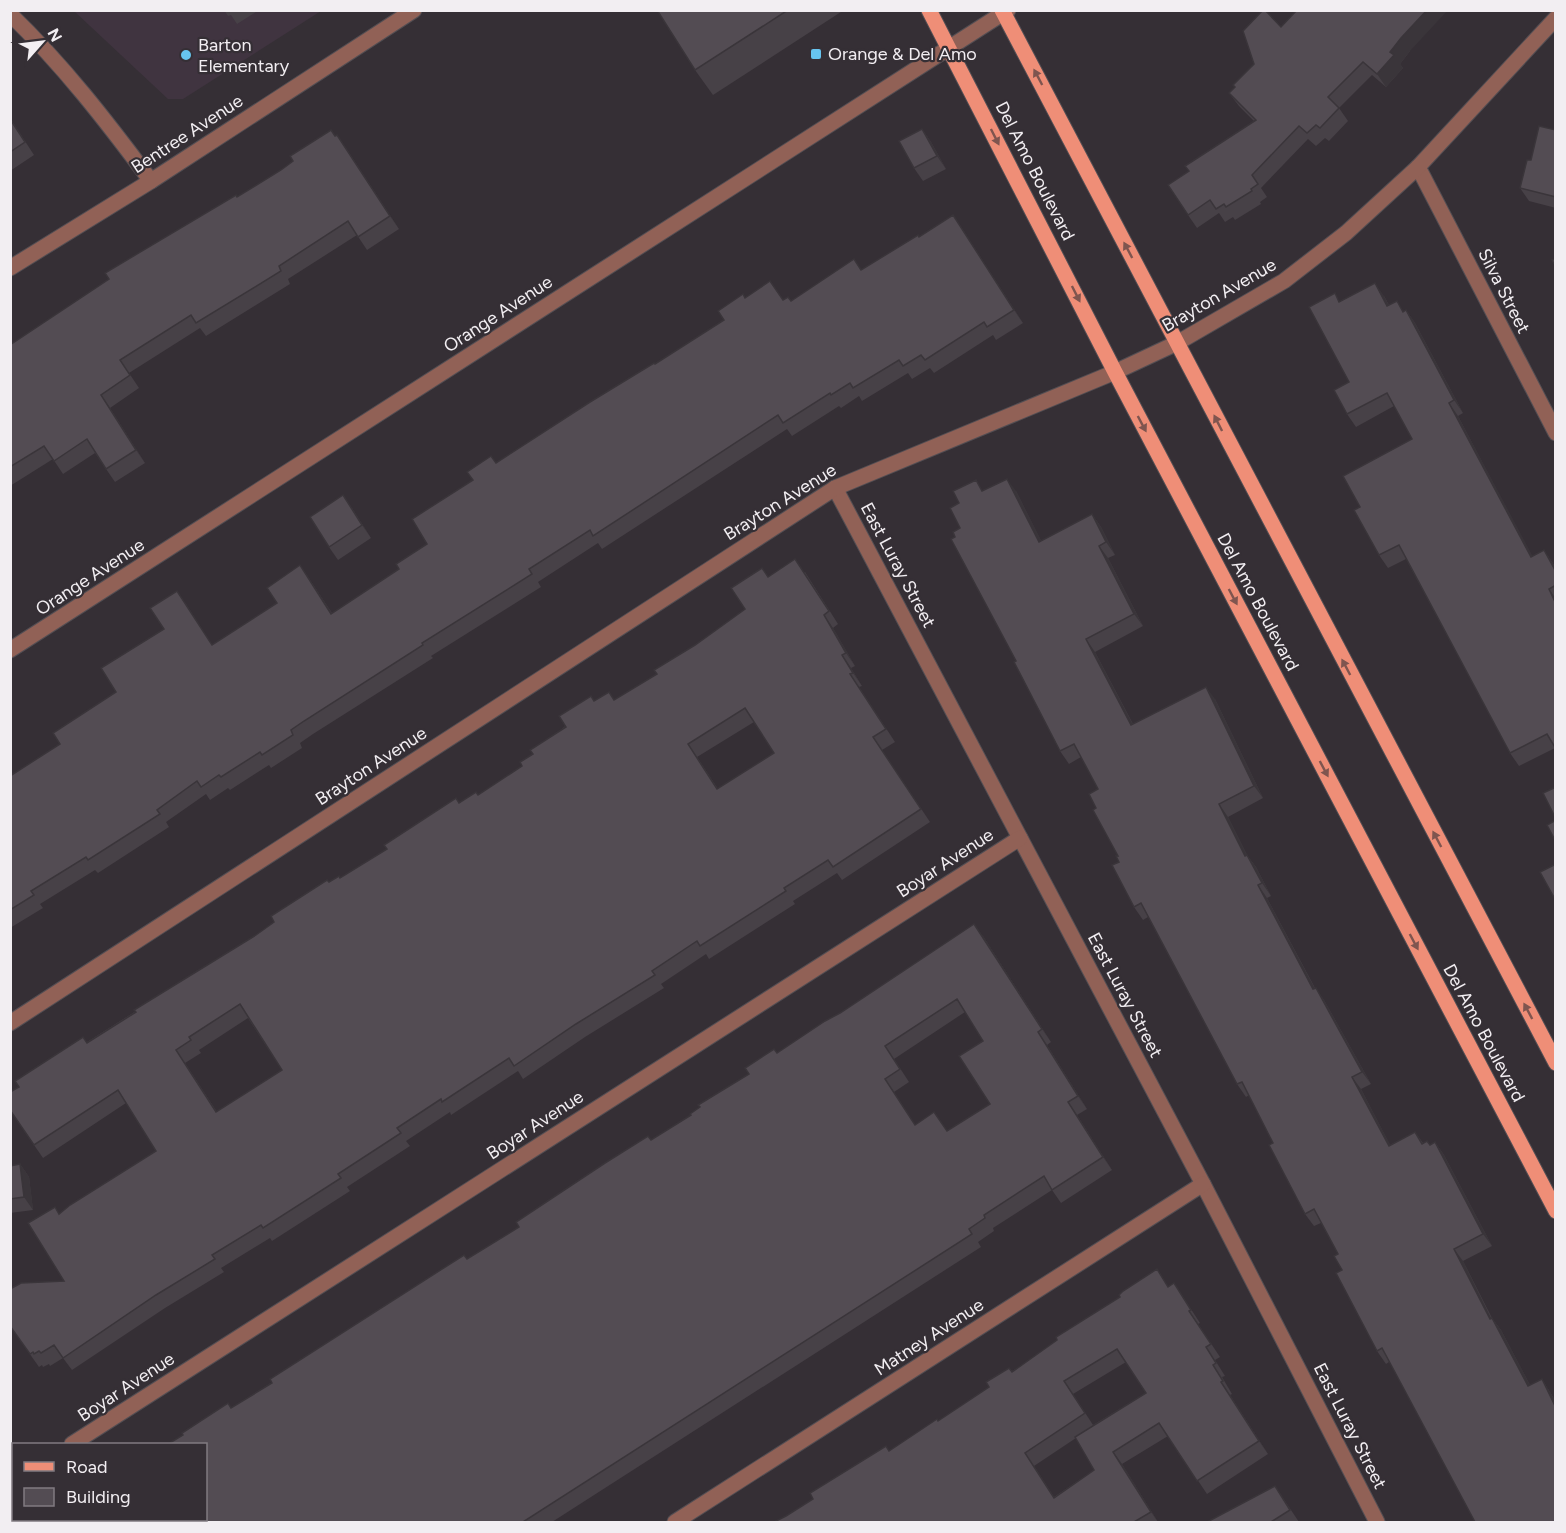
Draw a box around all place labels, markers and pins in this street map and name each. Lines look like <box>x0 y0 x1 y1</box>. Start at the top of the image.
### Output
place label: Barton Elementary <box>198 34 290 77</box>
place label: Orange & Del Amo <box>828 43 977 65</box>
marker: Orange & Del Amo <box>809 47 823 61</box>
marker: Barton Elementary <box>179 48 193 62</box>

